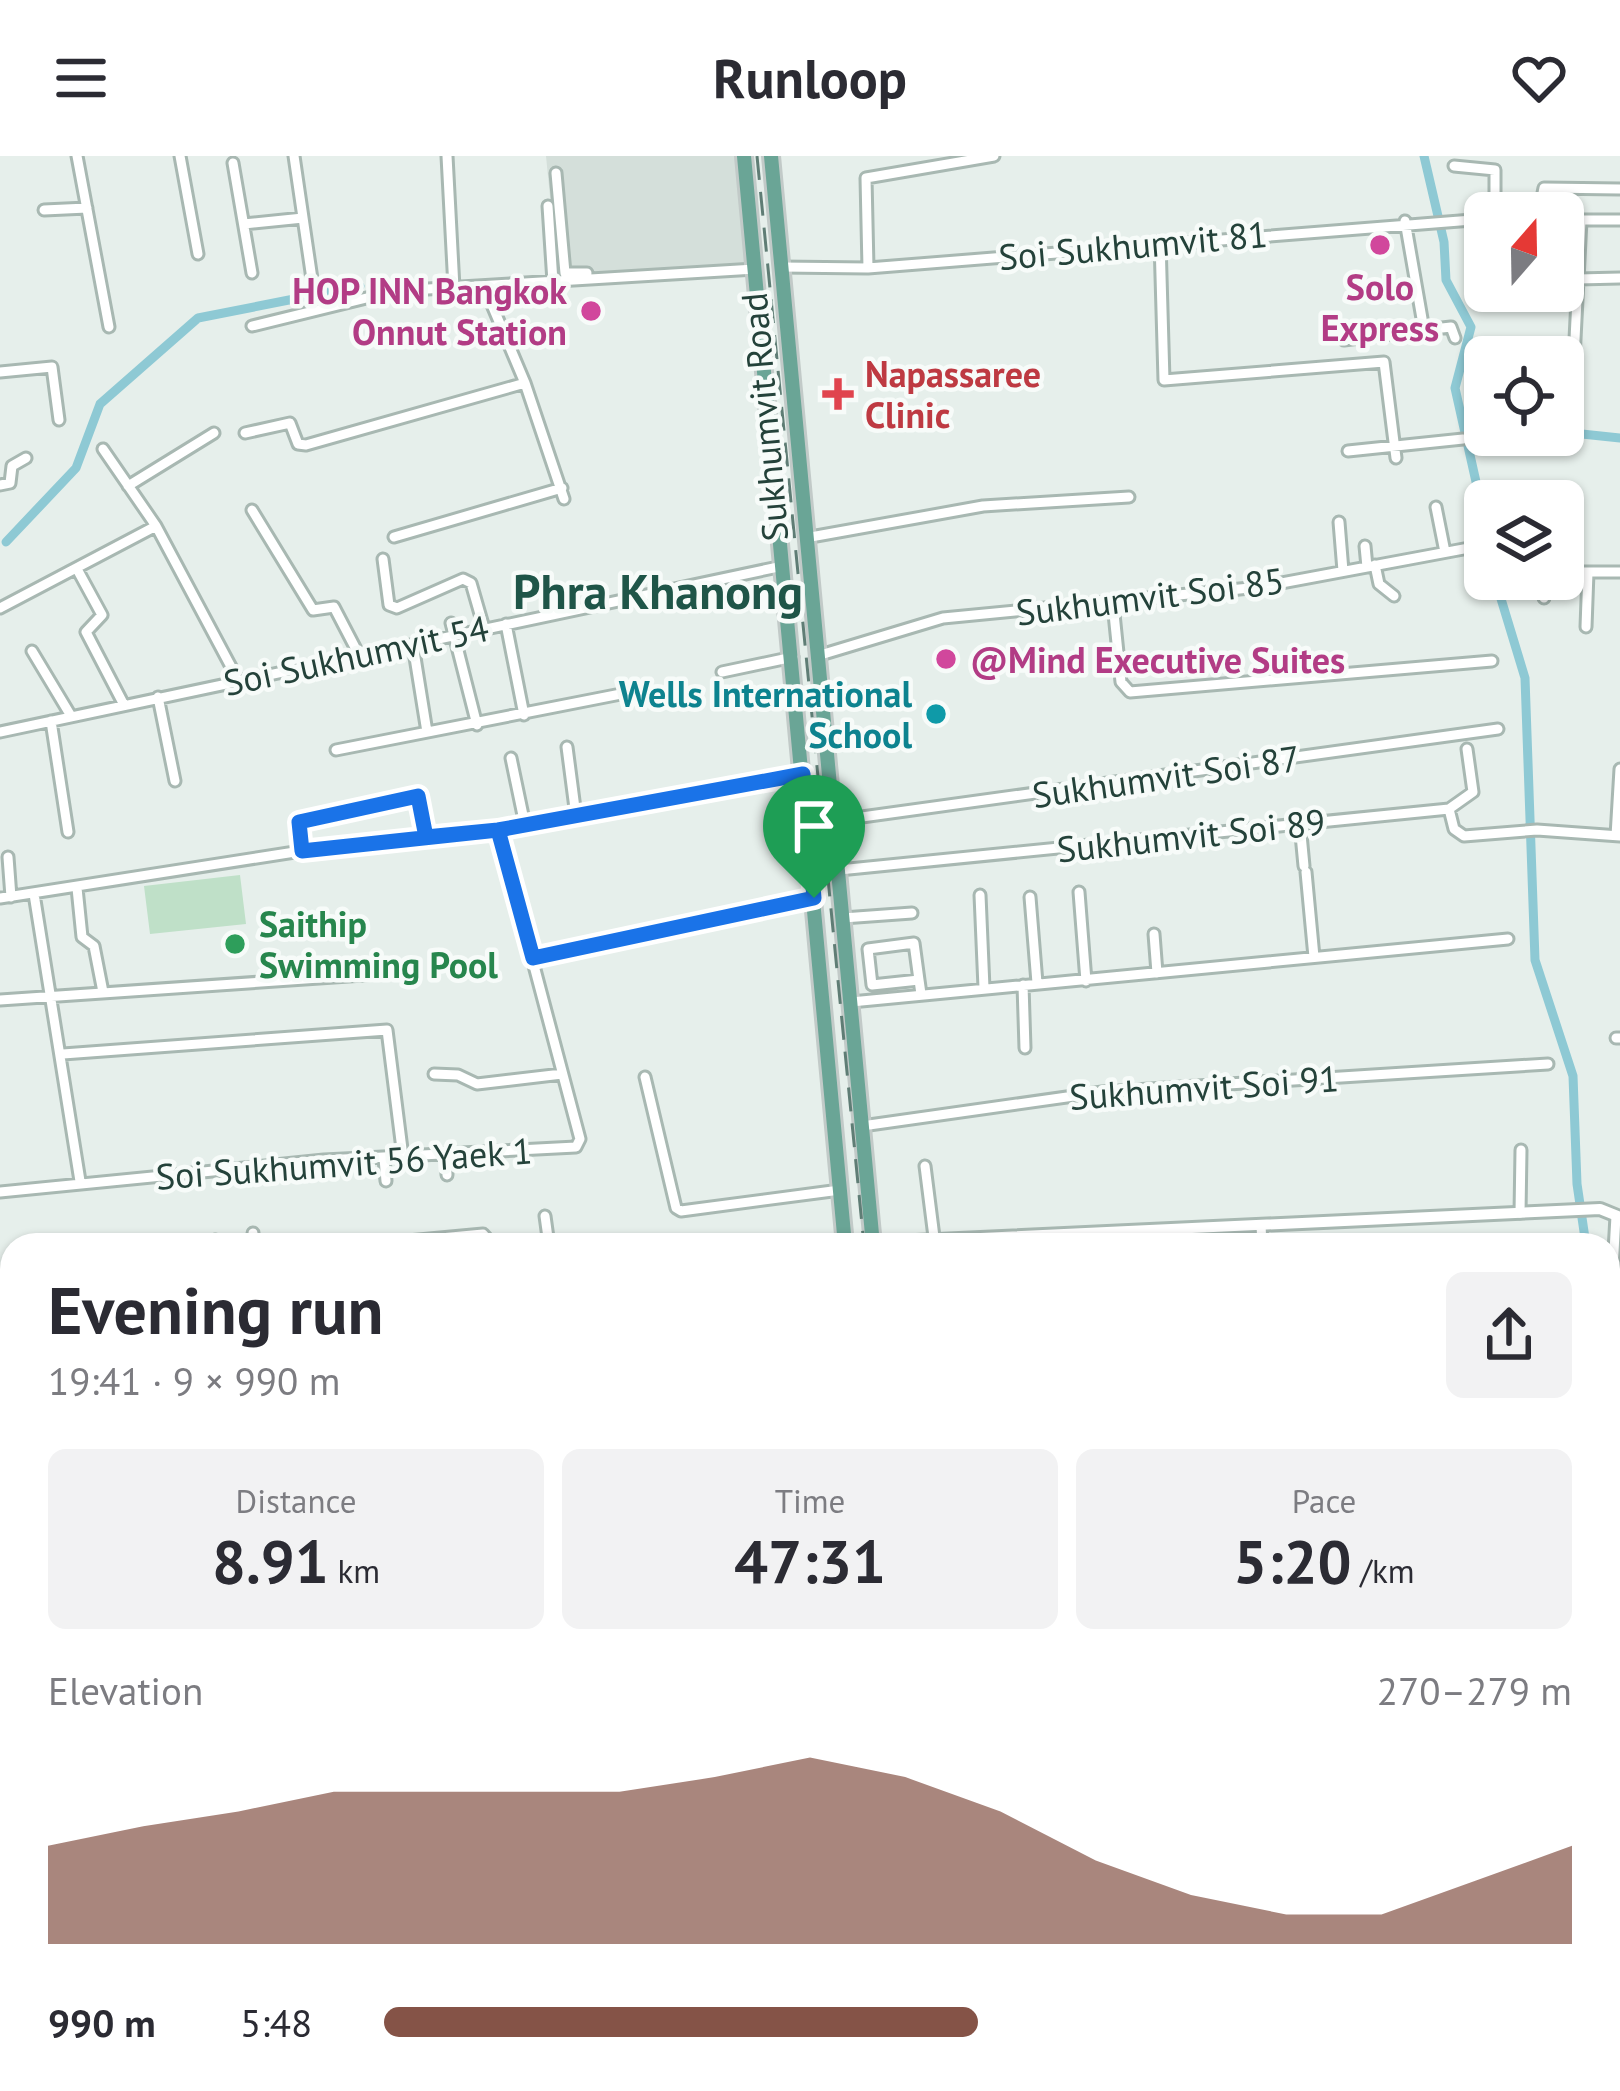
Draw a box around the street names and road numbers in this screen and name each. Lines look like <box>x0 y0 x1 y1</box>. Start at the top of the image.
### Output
street label: Soi Sukhumvit 81 <box>997 210 1269 280</box>
street label: Sukhumvit Road <box>730 291 798 543</box>
street label: Sukhumvit Soi 85 <box>1013 556 1287 636</box>
street label: Soi Sukhumvit 54 <box>219 604 493 706</box>
street label: Sukhumvit Soi 87 <box>1029 734 1303 818</box>
street label: Sukhumvit Soi 89 <box>1054 798 1328 872</box>
street label: Sukhumvit Soi 91 <box>1068 1054 1340 1120</box>
street label: Soi Sukhumvit 56 Yaek 1 <box>154 1126 534 1200</box>

